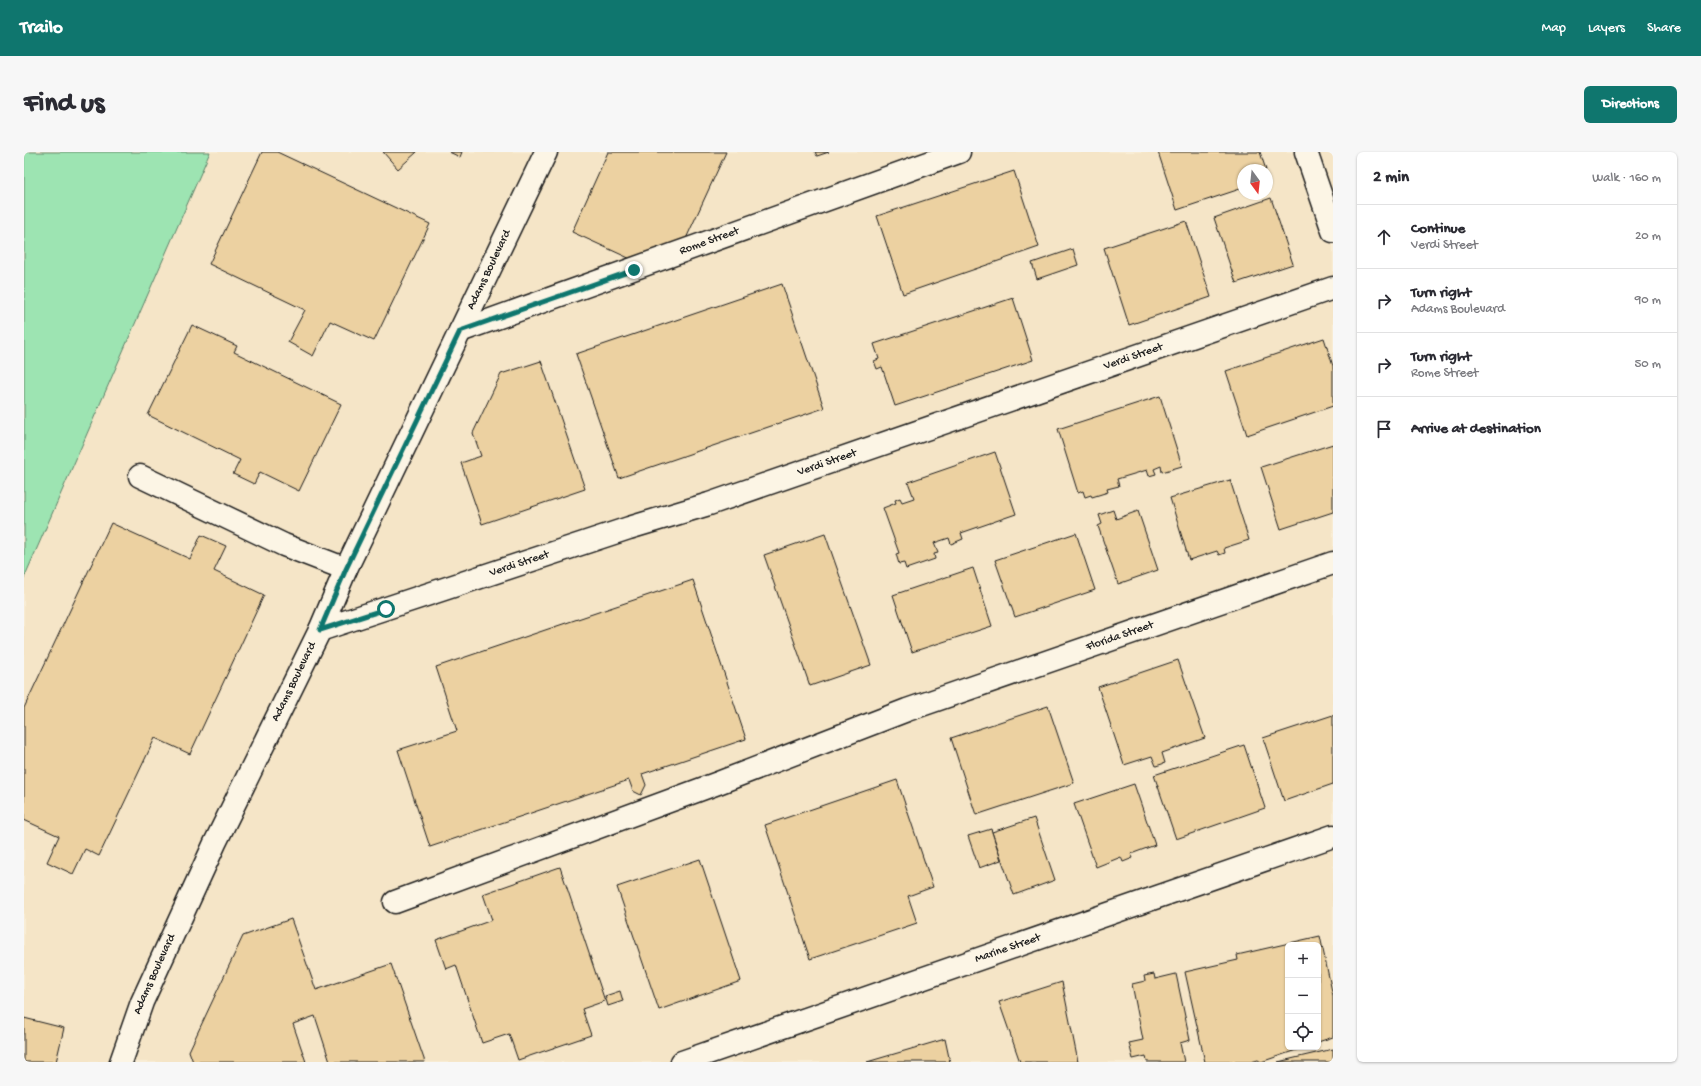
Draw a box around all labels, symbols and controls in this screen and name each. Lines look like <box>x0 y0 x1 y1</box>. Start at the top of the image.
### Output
text: Trailo <box>20 17 63 40</box>
text: Map <box>1542 20 1566 37</box>
text: Layers <box>1588 20 1625 37</box>
text: Share <box>1647 20 1681 37</box>
button: Directions <box>1584 86 1677 123</box>
text: Find us <box>24 88 104 121</box>
north arrow <box>1237 164 1273 200</box>
text: 2 min <box>1373 168 1409 188</box>
text: Walk · 160 m <box>1592 171 1661 186</box>
text: Continue <box>1411 220 1465 238</box>
street label: Rome Street <box>678 224 742 259</box>
icon: ahead <box>1373 226 1395 248</box>
street label: Adams Boulevard <box>464 227 515 312</box>
text: 20 m <box>1635 229 1661 244</box>
text: Verdi Street <box>1411 238 1478 253</box>
route end <box>625 261 643 279</box>
text: Turn right <box>1411 284 1471 302</box>
icon: right <box>1373 290 1395 312</box>
text: 90 m <box>1635 293 1661 308</box>
text: Adams Boulevard <box>1411 302 1505 317</box>
street label: Verdi Street <box>1101 340 1166 374</box>
text: Turn right <box>1411 348 1471 366</box>
icon: right <box>1373 354 1395 376</box>
text: 50 m <box>1634 357 1661 372</box>
text: Rome Street <box>1411 366 1478 381</box>
icon: arrive <box>1373 418 1395 440</box>
text: Arrive at destination <box>1411 420 1541 438</box>
street label: Verdi Street <box>795 446 860 480</box>
street label: Verdi Street <box>487 548 552 581</box>
route start <box>377 600 395 618</box>
street label: Florida Street <box>1083 618 1156 655</box>
street label: Adams Boulevard <box>269 639 320 724</box>
street label: Adams Boulevard <box>131 931 180 1017</box>
street label: Marine Street <box>973 931 1044 967</box>
map controls <box>1285 942 1321 1050</box>
button: + <box>1285 942 1321 978</box>
button: − <box>1285 978 1321 1014</box>
button: locate <box>1285 1014 1321 1050</box>

